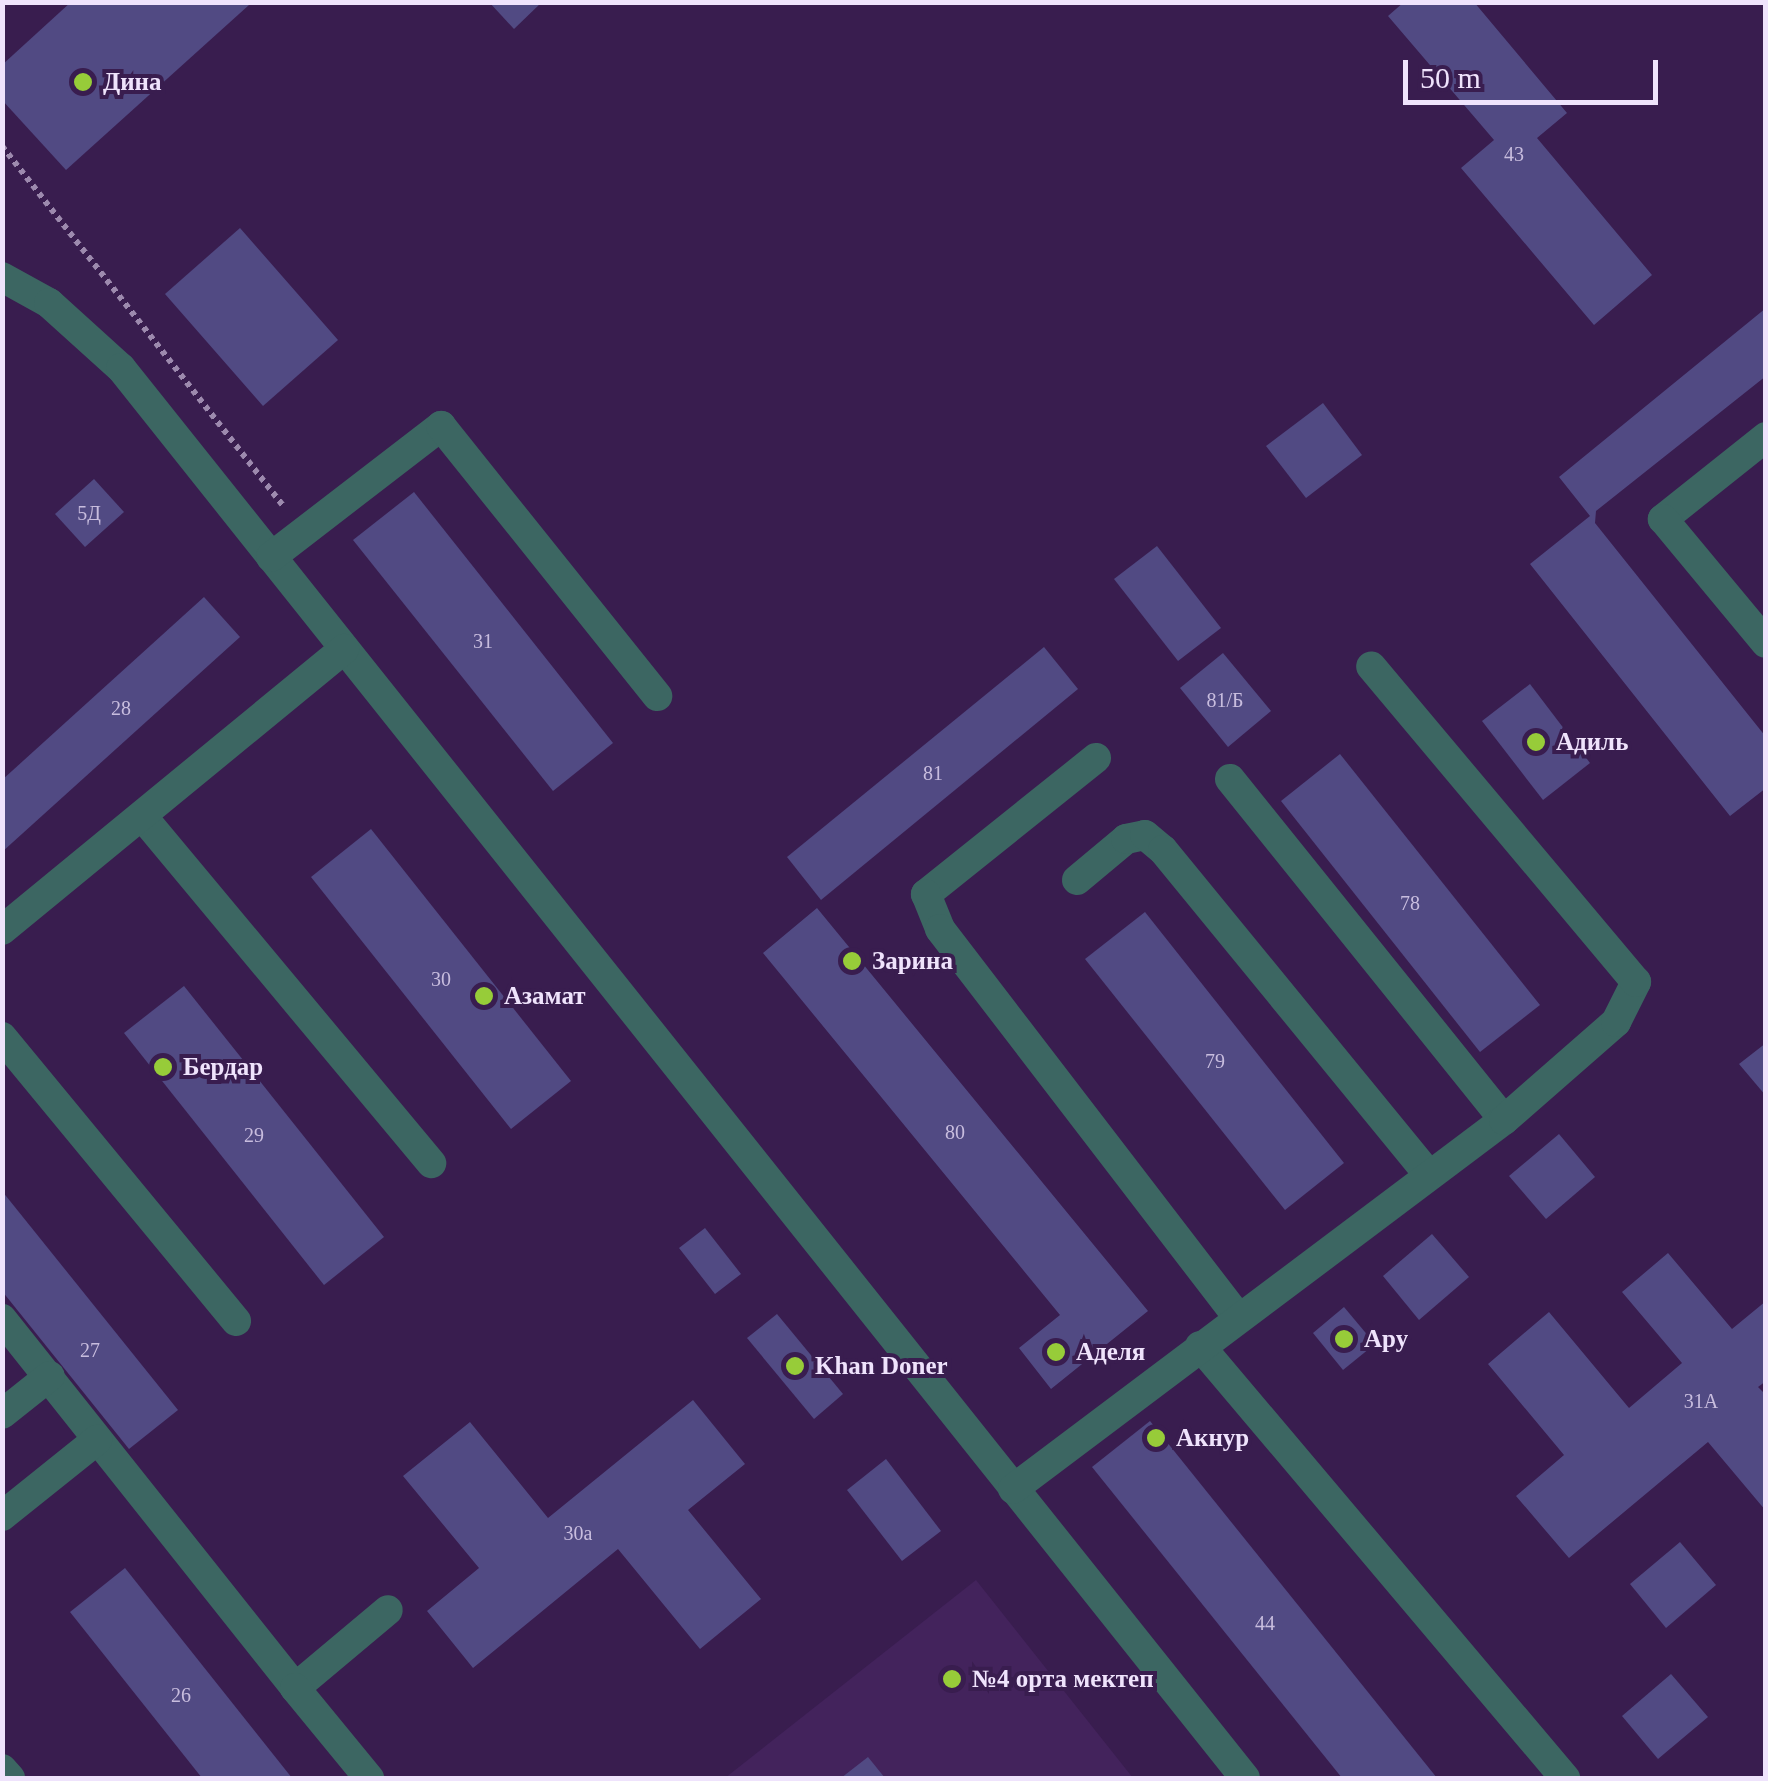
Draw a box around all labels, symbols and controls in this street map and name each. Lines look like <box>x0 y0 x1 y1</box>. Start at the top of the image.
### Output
scale bar <box>1408 40 1663 102</box>
text: 50 m <box>1420 61 1481 94</box>
place label: Дина <box>103 67 162 97</box>
marker: Дина <box>72 71 94 93</box>
house number: 43 <box>1504 142 1524 166</box>
house number: 5Д <box>77 501 101 525</box>
house number: 31 <box>473 629 493 653</box>
house number: 81/Б <box>1206 688 1244 712</box>
house number: 28 <box>111 696 131 720</box>
place label: Адиль <box>1556 727 1628 757</box>
marker: Адиль <box>1525 731 1547 753</box>
house number: 81 <box>923 761 943 785</box>
house number: 78 <box>1400 891 1420 915</box>
place label: Зарина <box>872 946 953 976</box>
marker: Зарина <box>841 950 863 972</box>
house number: 30 <box>431 967 451 991</box>
place label: Азамат <box>504 981 586 1011</box>
marker: Азамат <box>473 985 495 1007</box>
house number: 79 <box>1205 1049 1225 1073</box>
place label: Бердар <box>183 1052 263 1082</box>
marker: Бердар <box>152 1056 174 1078</box>
house number: 80 <box>945 1120 965 1144</box>
house number: 29 <box>244 1123 264 1147</box>
place label: Ару <box>1364 1324 1408 1354</box>
marker: Ару <box>1333 1328 1355 1350</box>
place label: Аделя <box>1076 1337 1145 1367</box>
house number: 27 <box>80 1338 100 1362</box>
marker: Аделя <box>1045 1341 1067 1363</box>
place label: Khan Doner <box>815 1351 948 1381</box>
marker: Khan Doner <box>784 1355 806 1377</box>
house number: 31А <box>1684 1389 1718 1413</box>
place label: Акнур <box>1176 1423 1249 1453</box>
marker: Акнур <box>1145 1427 1167 1449</box>
house number: 30а <box>564 1521 592 1545</box>
house number: 44 <box>1255 1611 1275 1635</box>
place label: №4 орта мектеп <box>972 1664 1154 1694</box>
marker: №4 орта мектеп <box>941 1668 963 1690</box>
house number: 26 <box>171 1683 191 1707</box>

